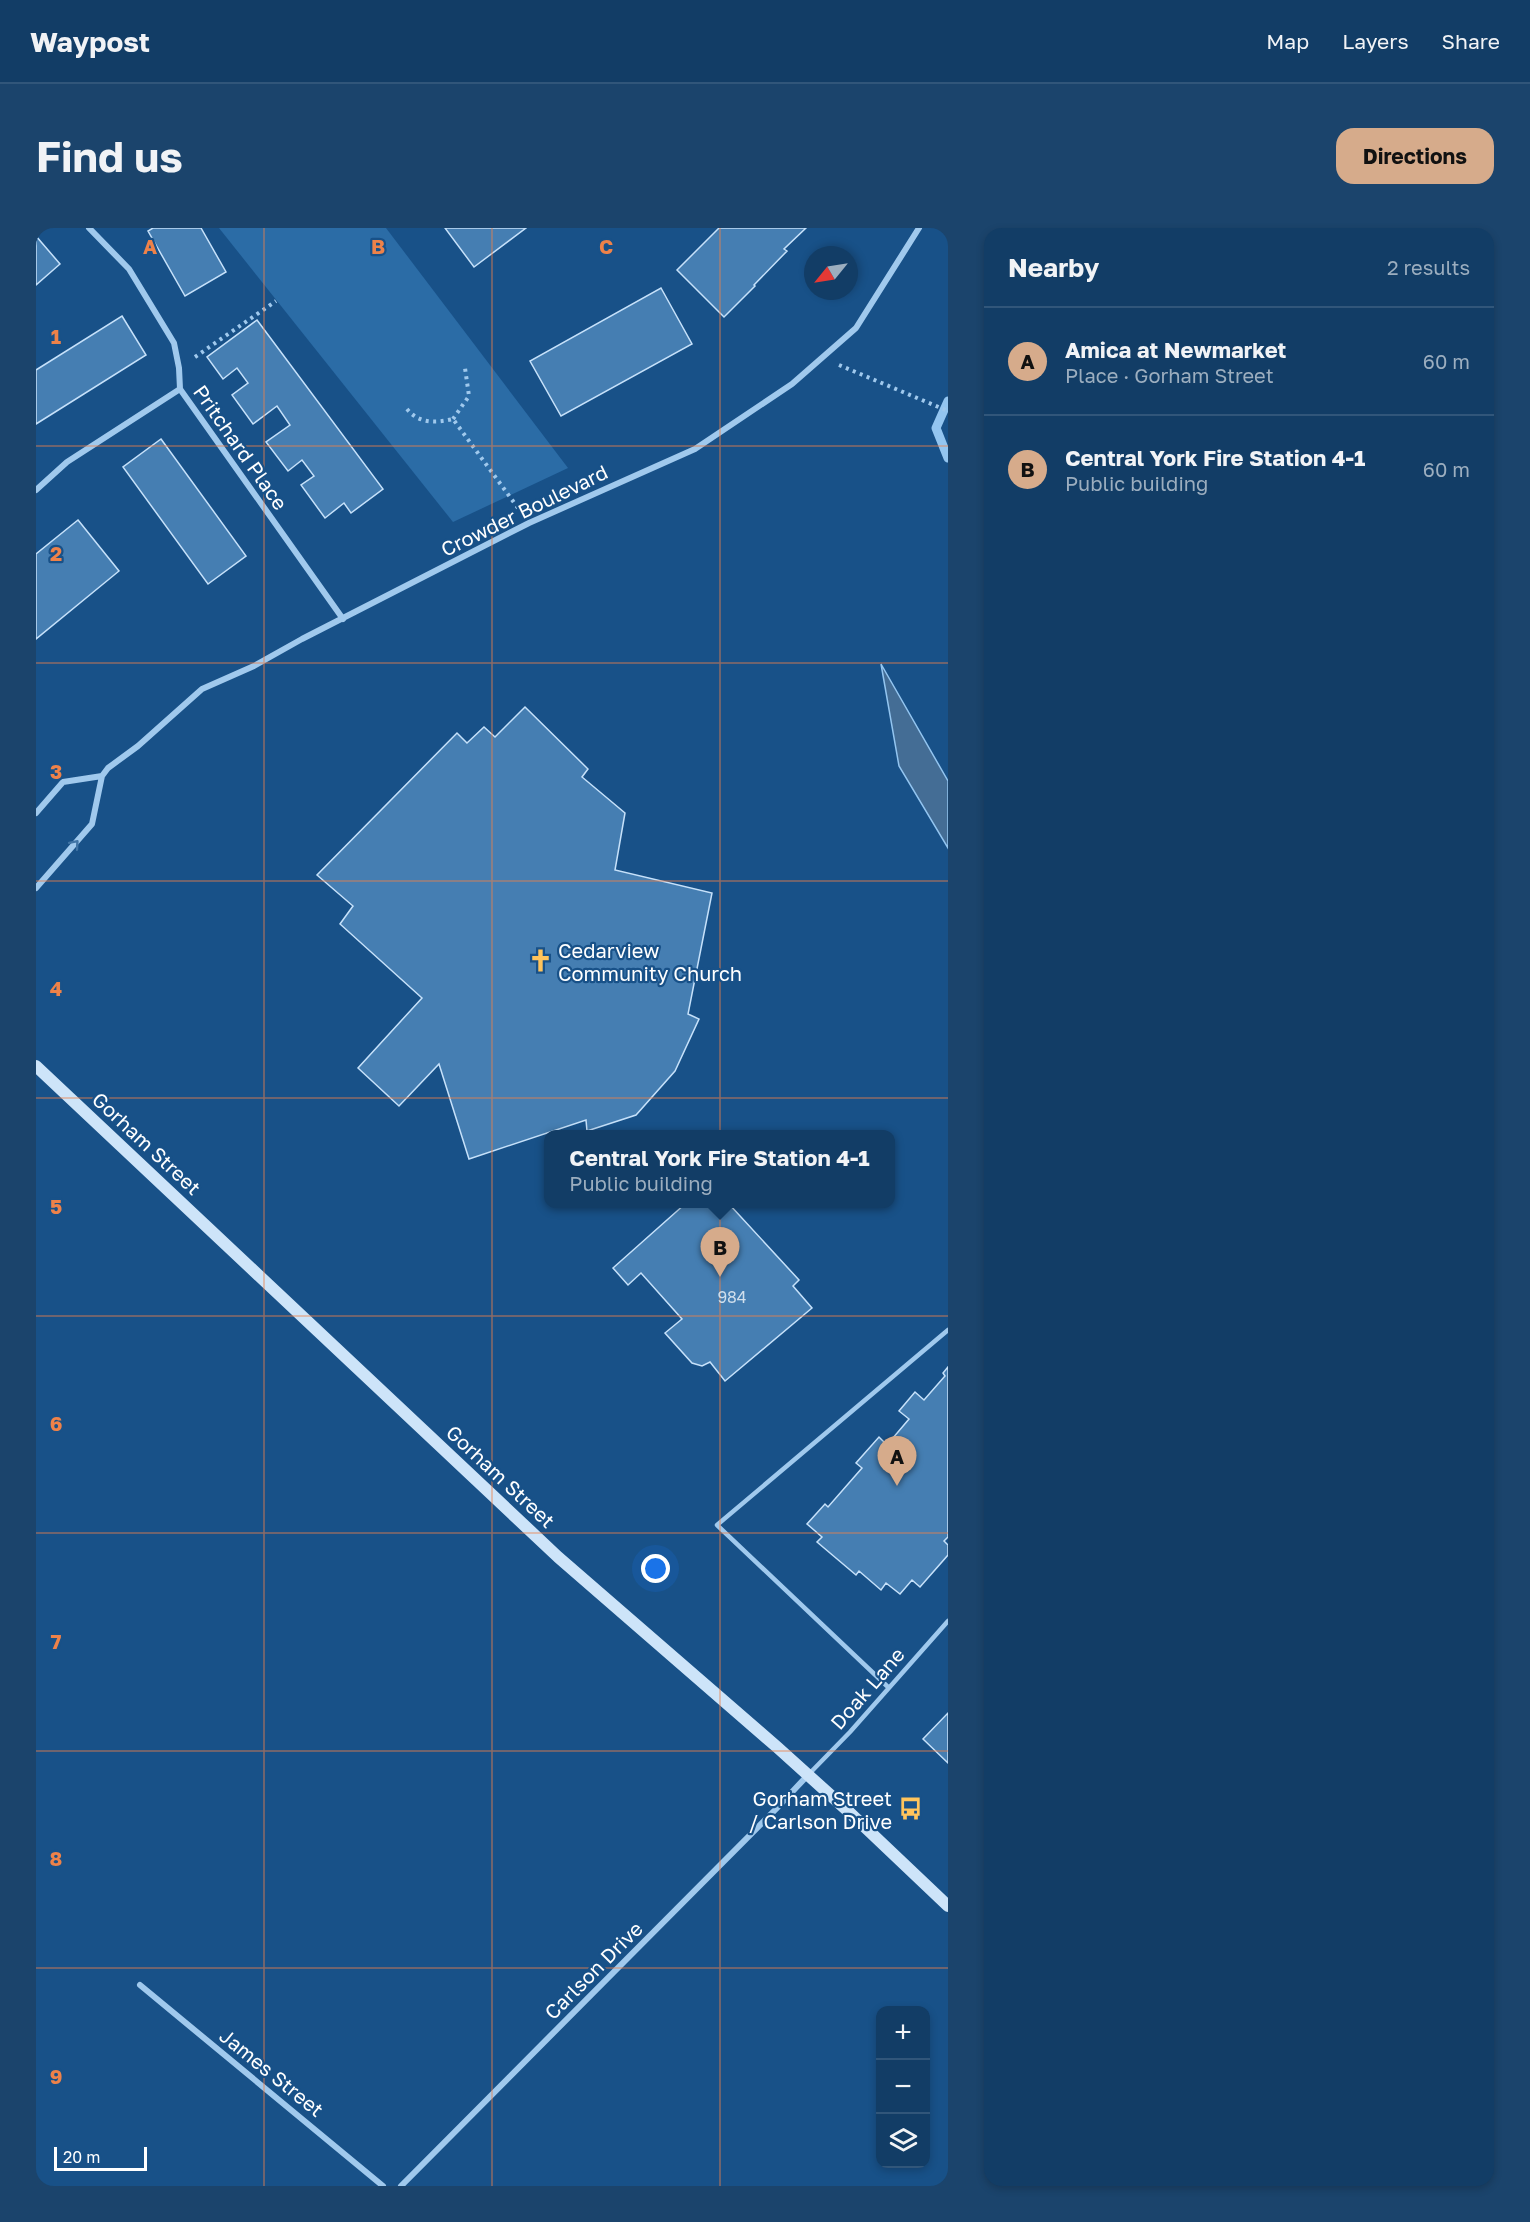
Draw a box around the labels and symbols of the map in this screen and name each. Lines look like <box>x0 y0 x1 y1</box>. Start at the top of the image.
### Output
text: A <box>143 234 157 258</box>
text: B <box>371 234 385 258</box>
text: C <box>599 234 613 258</box>
north arrow <box>804 246 858 300</box>
text: 1 <box>51 324 61 348</box>
street label: Pritchard Place <box>189 380 293 514</box>
street label: Crowder Boulevard <box>437 459 611 561</box>
text: 2 <box>50 541 62 565</box>
text: 3 <box>50 759 62 783</box>
one-way arrow <box>68 840 79 851</box>
place label: Cedarview Community Church <box>558 938 742 985</box>
church icon: Cedarview Community Church <box>527 948 553 974</box>
text: 4 <box>50 976 62 1000</box>
street label: Gorham Street <box>88 1087 206 1199</box>
text: 5 <box>50 1194 62 1218</box>
pin: B <box>700 1228 740 1277</box>
house number: 984 <box>717 1287 747 1307</box>
text: 6 <box>50 1411 62 1435</box>
street label: Gorham Street <box>442 1420 560 1532</box>
pin: A <box>878 1436 916 1486</box>
your location <box>641 1554 670 1583</box>
text: 7 <box>51 1629 62 1653</box>
street label: Doak Lane <box>825 1642 909 1734</box>
place label: Gorham Street / Carlson Drive <box>749 1786 892 1833</box>
bus stop icon: Gorham Street / Carlson Drive <box>897 1796 923 1822</box>
text: 8 <box>50 1846 62 1870</box>
street label: Carlson Drive <box>539 1916 647 2024</box>
street label: James Street <box>215 2023 329 2121</box>
text: 9 <box>50 2064 62 2088</box>
scale bar <box>54 2144 147 2172</box>

